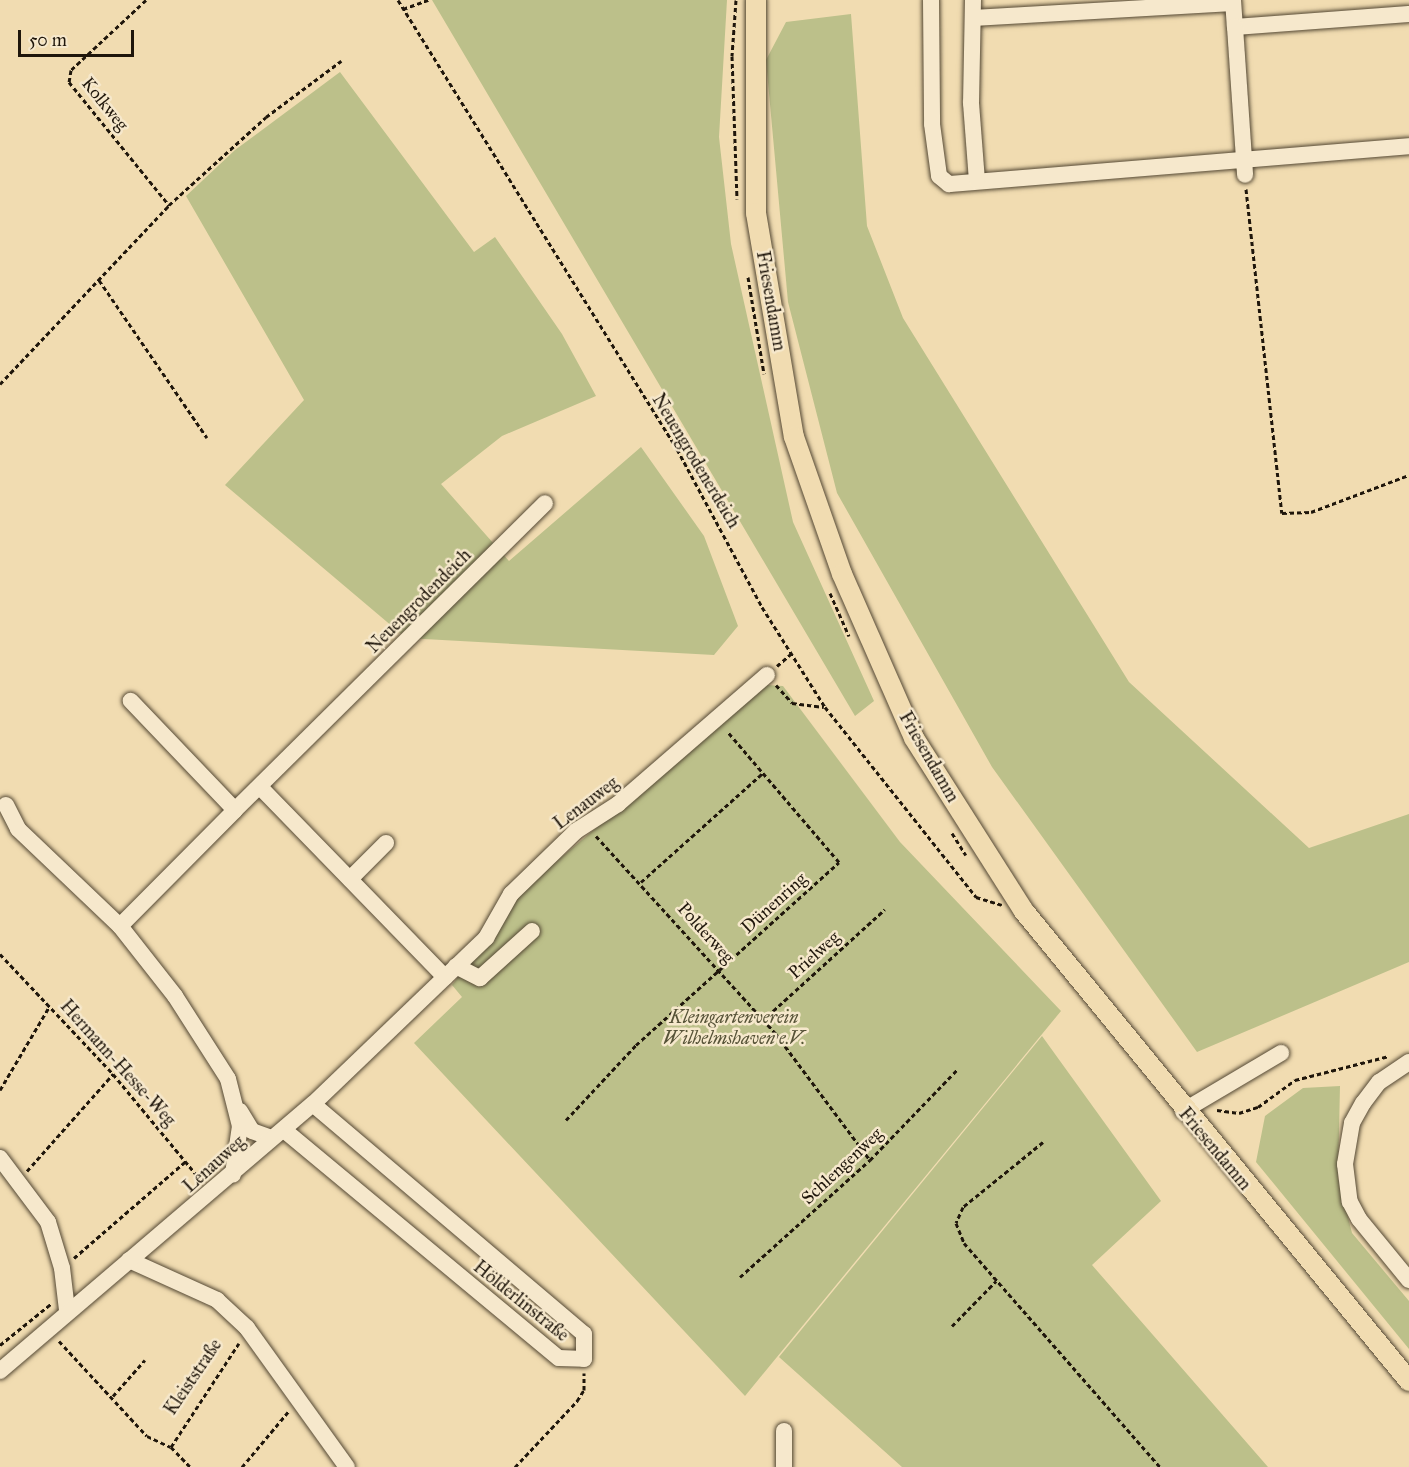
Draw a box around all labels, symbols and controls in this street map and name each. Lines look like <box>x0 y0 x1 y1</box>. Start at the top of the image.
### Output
scale bar <box>21 18 136 56</box>
text: 50 m <box>29 29 67 51</box>
street label: Kolkweg <box>77 73 133 135</box>
street label: Friesendamm <box>752 249 790 353</box>
street label: Neuengrodenerdeich <box>647 390 745 532</box>
street label: Neuengrodendeich <box>362 544 476 658</box>
street label: Friesendamm <box>894 708 964 806</box>
street label: Lenauweg <box>549 772 623 834</box>
street label: Dünenring <box>737 868 811 938</box>
street label: Polderweg <box>673 898 739 968</box>
street label: Prielweg <box>784 926 844 984</box>
street label: Hermann-Hesse-Weg <box>56 995 180 1131</box>
park label: Kleingartenverein Wilhelmshaven e.V. <box>663 1007 805 1050</box>
street label: Friesendamm <box>1174 1103 1256 1195</box>
street label: Schlengenweg <box>797 1123 887 1209</box>
street label: Lenauweg <box>179 1131 249 1197</box>
street label: Hölderlinstraße <box>469 1256 573 1346</box>
street label: Kleiststraße <box>160 1335 226 1419</box>

